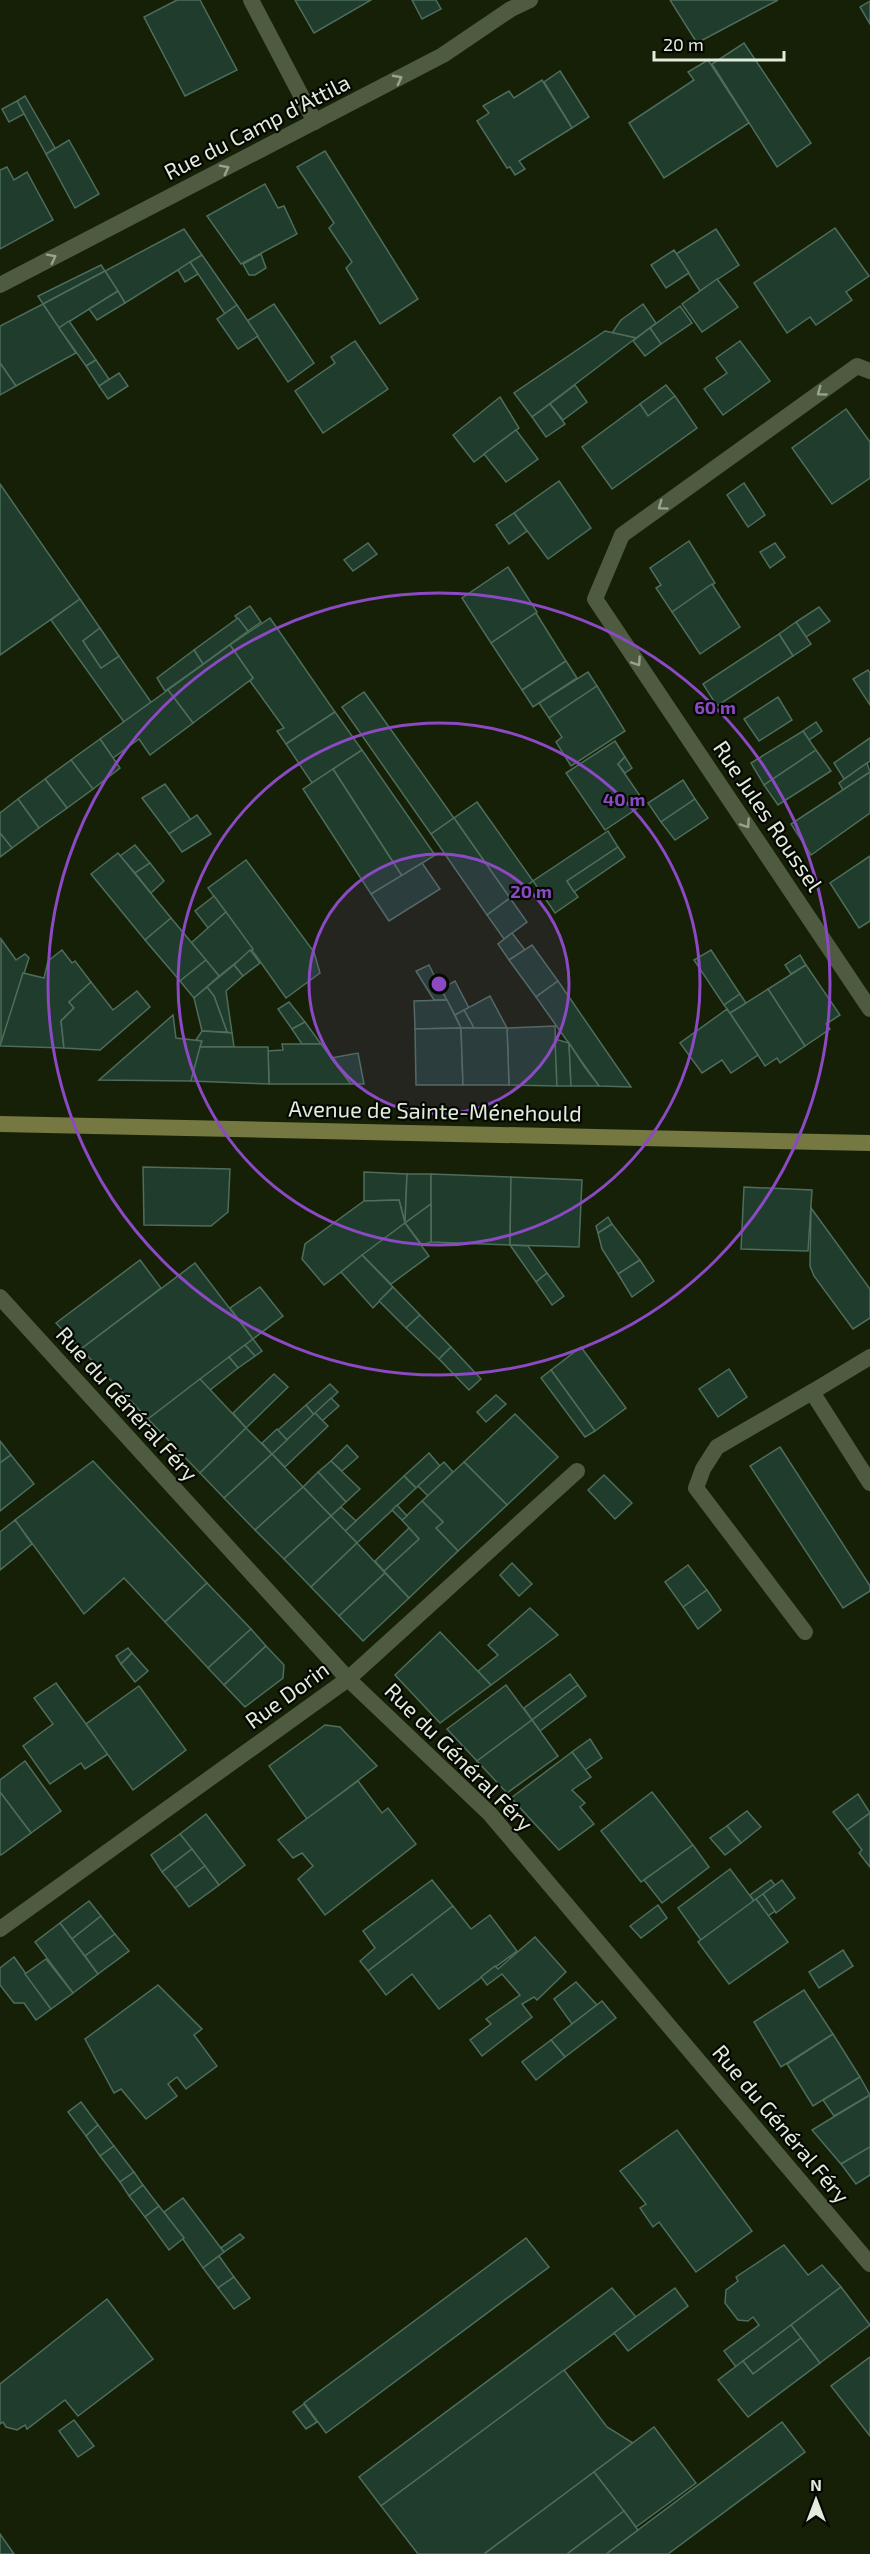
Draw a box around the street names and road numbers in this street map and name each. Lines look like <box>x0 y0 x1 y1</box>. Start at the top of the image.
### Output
street label: Rue du Camp d'Attila <box>159 68 354 184</box>
street label: Rue Jules Roussel <box>709 735 829 896</box>
street label: Avenue de Sainte-Ménehould <box>288 1094 582 1126</box>
street label: Rue du Général Féry <box>52 1321 204 1486</box>
street label: Rue Dorin <box>240 1655 333 1733</box>
street label: Rue du Général Féry <box>380 1677 539 1836</box>
street label: Rue du Général Féry <box>708 2039 856 2208</box>

